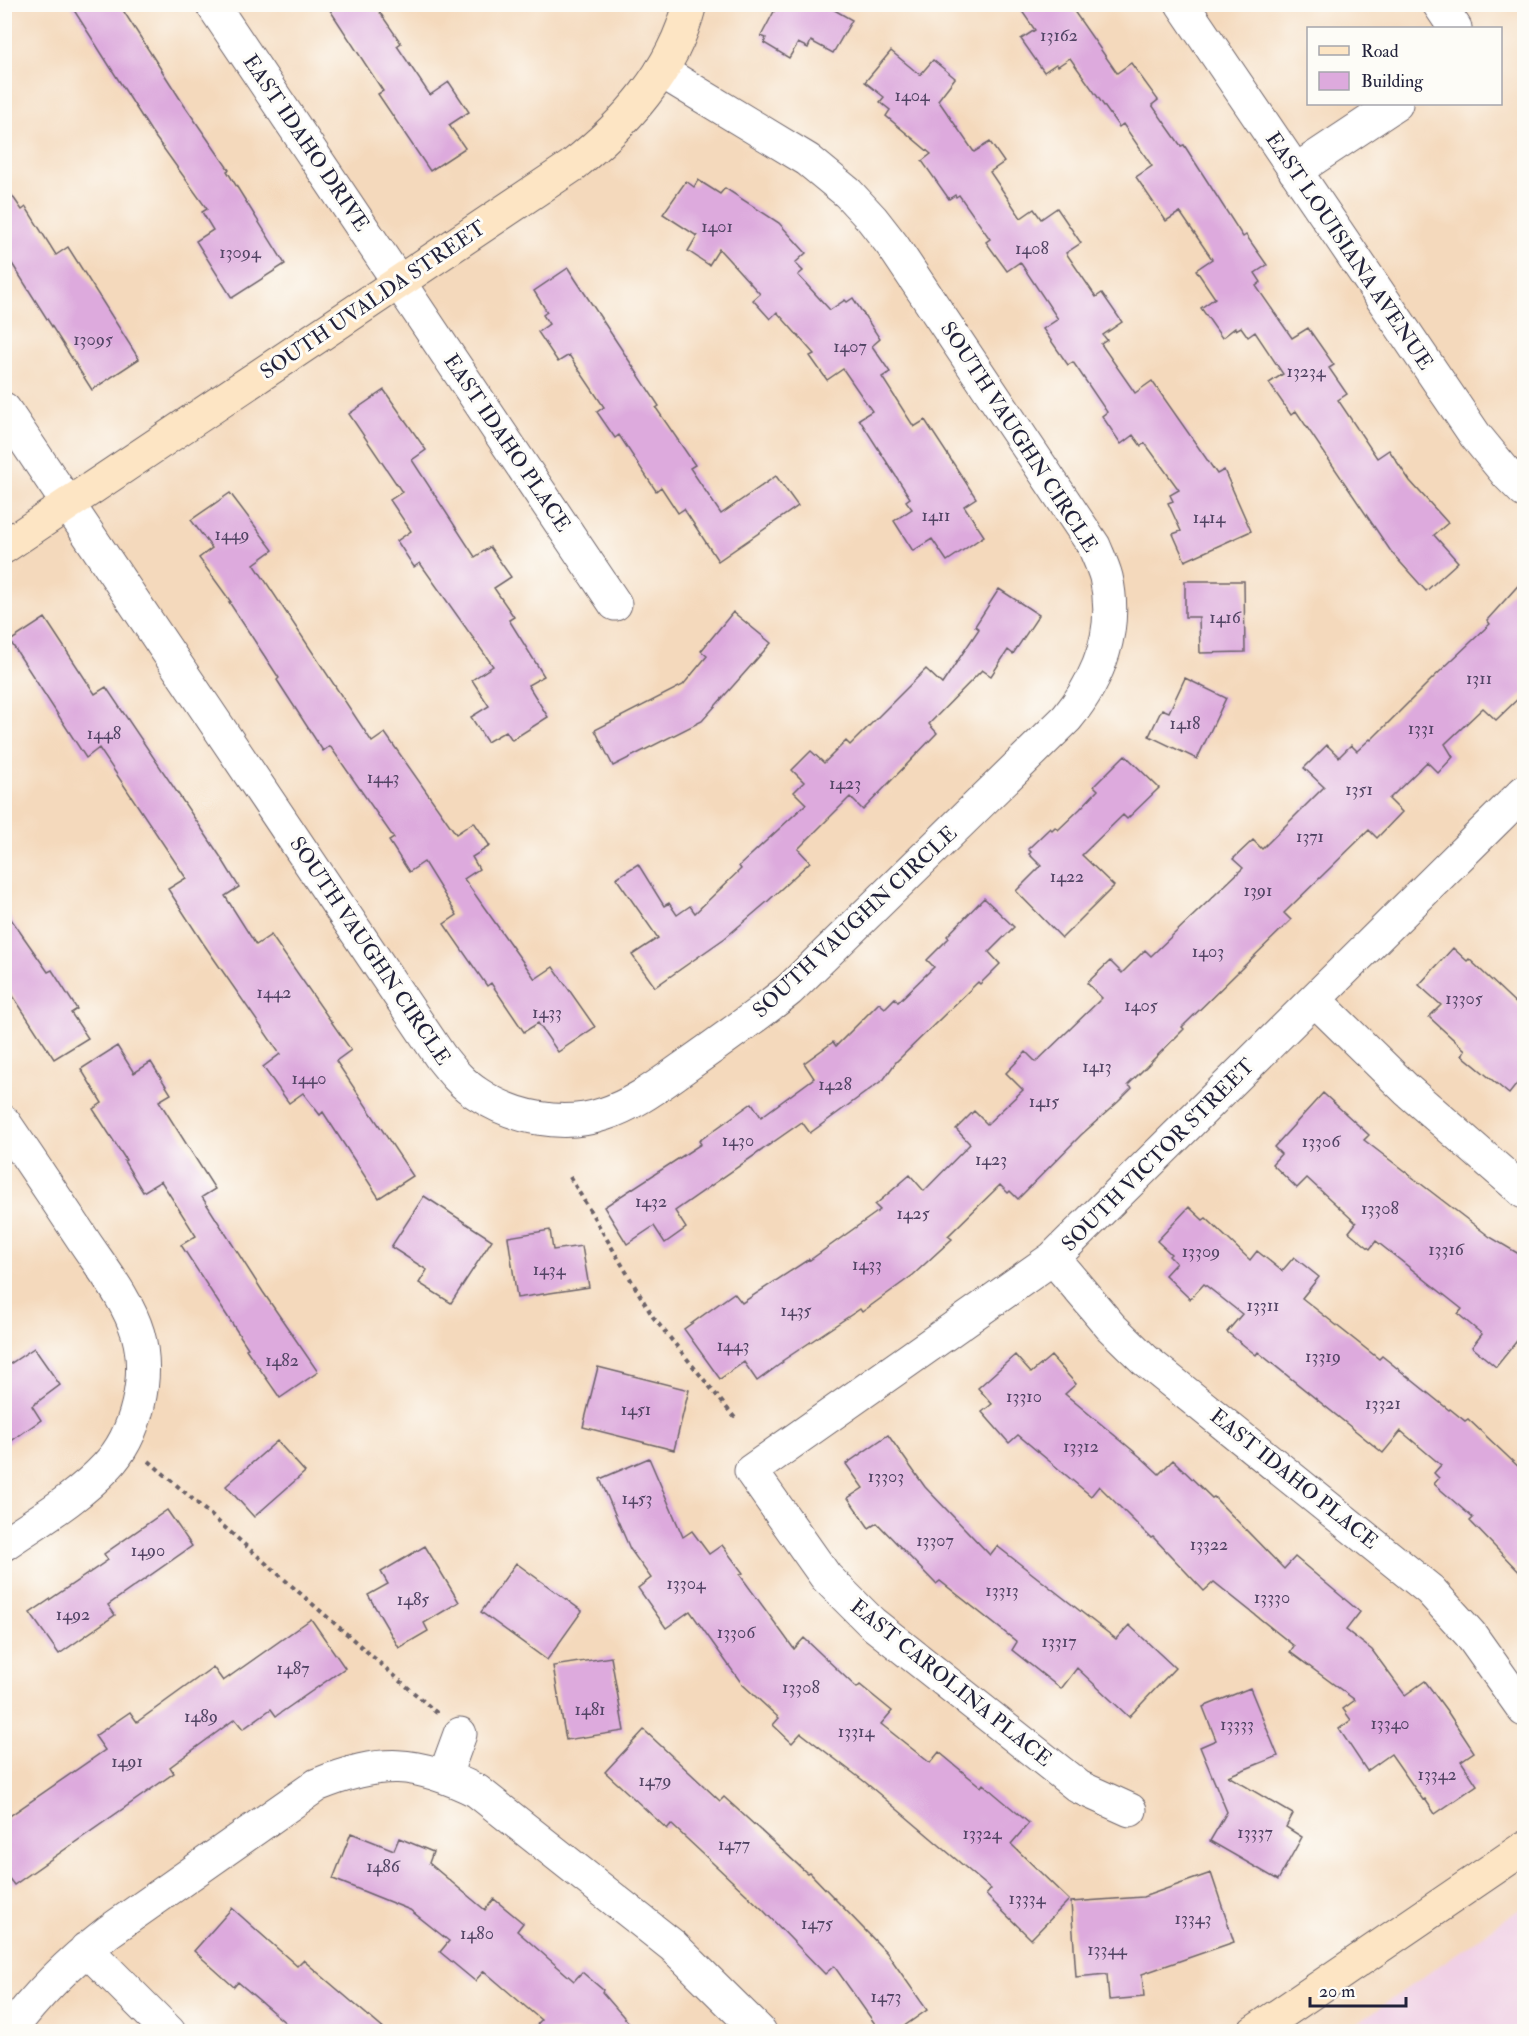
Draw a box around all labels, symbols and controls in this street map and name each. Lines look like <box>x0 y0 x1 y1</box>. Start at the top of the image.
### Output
house number: 13162 <box>1040 24 1078 47</box>
legend <box>1307 27 1502 105</box>
text: Road <box>1361 40 1399 63</box>
street label: EAST IDAHO DRIVE <box>237 49 375 237</box>
text: Building <box>1361 70 1424 93</box>
house number: 1404 <box>895 84 931 107</box>
street label: EAST LOUISIANA AVENUE <box>1259 127 1439 375</box>
street label: SOUTH UVALDA STREET <box>255 214 491 386</box>
house number: 1401 <box>701 215 733 238</box>
house number: 1408 <box>1015 237 1049 260</box>
house number: 13094 <box>219 241 262 264</box>
street label: SOUTH VAUGHN CIRCLE <box>934 317 1104 557</box>
house number: 13095 <box>73 328 113 351</box>
house number: 1407 <box>833 335 867 358</box>
street label: EAST IDAHO PLACE <box>437 349 577 537</box>
house number: 13234 <box>1286 360 1327 383</box>
house number: 1411 <box>922 504 950 527</box>
house number: 1414 <box>1193 506 1226 529</box>
house number: 1449 <box>214 523 250 546</box>
house number: 1416 <box>1209 606 1242 629</box>
house number: 1311 <box>1466 667 1492 690</box>
house number: 1418 <box>1170 712 1201 735</box>
house number: 1331 <box>1408 717 1434 740</box>
house number: 1448 <box>87 722 121 745</box>
house number: 1443 <box>367 766 399 789</box>
house number: 1423 <box>829 772 861 795</box>
house number: 1351 <box>1345 778 1373 801</box>
street label: SOUTH VAUGHN CIRCLE <box>747 820 963 1024</box>
house number: 1371 <box>1296 825 1324 848</box>
street label: SOUTH VAUGHN CIRCLE <box>283 832 457 1070</box>
house number: 1422 <box>1050 865 1084 888</box>
house number: 1391 <box>1244 879 1272 902</box>
house number: 1403 <box>1192 940 1224 963</box>
house number: 1442 <box>257 981 291 1004</box>
house number: 13305 <box>1445 987 1483 1010</box>
house number: 1405 <box>1124 994 1158 1017</box>
house number: 1433 <box>532 1001 562 1024</box>
street label: SOUTH VICTOR STREET <box>1056 1053 1260 1257</box>
house number: 1413 <box>1082 1055 1112 1078</box>
house number: 1440 <box>291 1067 327 1090</box>
house number: 1428 <box>818 1073 852 1096</box>
house number: 1415 <box>1029 1090 1059 1113</box>
house number: 1430 <box>722 1129 754 1152</box>
house number: 13306 <box>1302 1130 1341 1153</box>
house number: 1423 <box>975 1148 1007 1171</box>
house number: 1432 <box>635 1190 667 1213</box>
house number: 13308 <box>1361 1197 1399 1220</box>
house number: 1425 <box>896 1202 930 1225</box>
house number: 13316 <box>1428 1238 1465 1261</box>
house number: 13309 <box>1182 1240 1220 1263</box>
house number: 1433 <box>852 1253 882 1276</box>
house number: 1434 <box>533 1258 567 1281</box>
house number: 13311 <box>1246 1294 1280 1317</box>
house number: 1435 <box>781 1299 812 1322</box>
house number: 1443 <box>717 1334 749 1357</box>
house number: 13319 <box>1305 1345 1341 1368</box>
house number: 1482 <box>265 1349 299 1372</box>
house number: 13310 <box>1006 1385 1042 1408</box>
house number: 13321 <box>1365 1392 1401 1415</box>
house number: 1451 <box>621 1398 651 1421</box>
street label: EAST IDAHO PLACE <box>1204 1403 1384 1555</box>
house number: 13312 <box>1063 1435 1099 1458</box>
house number: 13303 <box>868 1465 904 1488</box>
house number: 1453 <box>622 1487 652 1510</box>
house number: 13307 <box>916 1529 954 1552</box>
house number: 13322 <box>1190 1533 1228 1556</box>
house number: 1490 <box>131 1539 165 1562</box>
house number: 13304 <box>666 1572 707 1595</box>
house number: 13313 <box>985 1579 1019 1602</box>
house number: 13330 <box>1254 1586 1290 1609</box>
house number: 1485 <box>397 1588 429 1611</box>
street label: EAST CAROLINA PLACE <box>845 1593 1057 1773</box>
house number: 1492 <box>56 1603 90 1626</box>
house number: 13306 <box>717 1621 756 1644</box>
house number: 13317 <box>1042 1630 1076 1653</box>
house number: 1487 <box>277 1657 309 1680</box>
house number: 13308 <box>782 1676 820 1699</box>
house number: 1481 <box>575 1698 606 1721</box>
house number: 1489 <box>184 1705 218 1728</box>
house number: 13340 <box>1370 1712 1410 1735</box>
house number: 13333 <box>1220 1713 1254 1736</box>
house number: 13314 <box>838 1720 875 1743</box>
house number: 1491 <box>111 1750 143 1773</box>
house number: 13342 <box>1417 1763 1457 1786</box>
house number: 1479 <box>638 1769 672 1792</box>
house number: 13337 <box>1237 1821 1273 1844</box>
house number: 13324 <box>962 1822 1003 1845</box>
house number: 1477 <box>718 1833 750 1856</box>
house number: 1486 <box>366 1855 401 1878</box>
house number: 13334 <box>1009 1887 1047 1910</box>
house number: 13343 <box>1175 1907 1211 1930</box>
house number: 1475 <box>801 1912 833 1935</box>
house number: 1480 <box>460 1922 494 1945</box>
house number: 13344 <box>1087 1938 1128 1961</box>
scale bar <box>1310 1970 1406 2008</box>
text: 20 m <box>1319 1980 1355 2003</box>
house number: 1473 <box>871 1985 901 2008</box>

